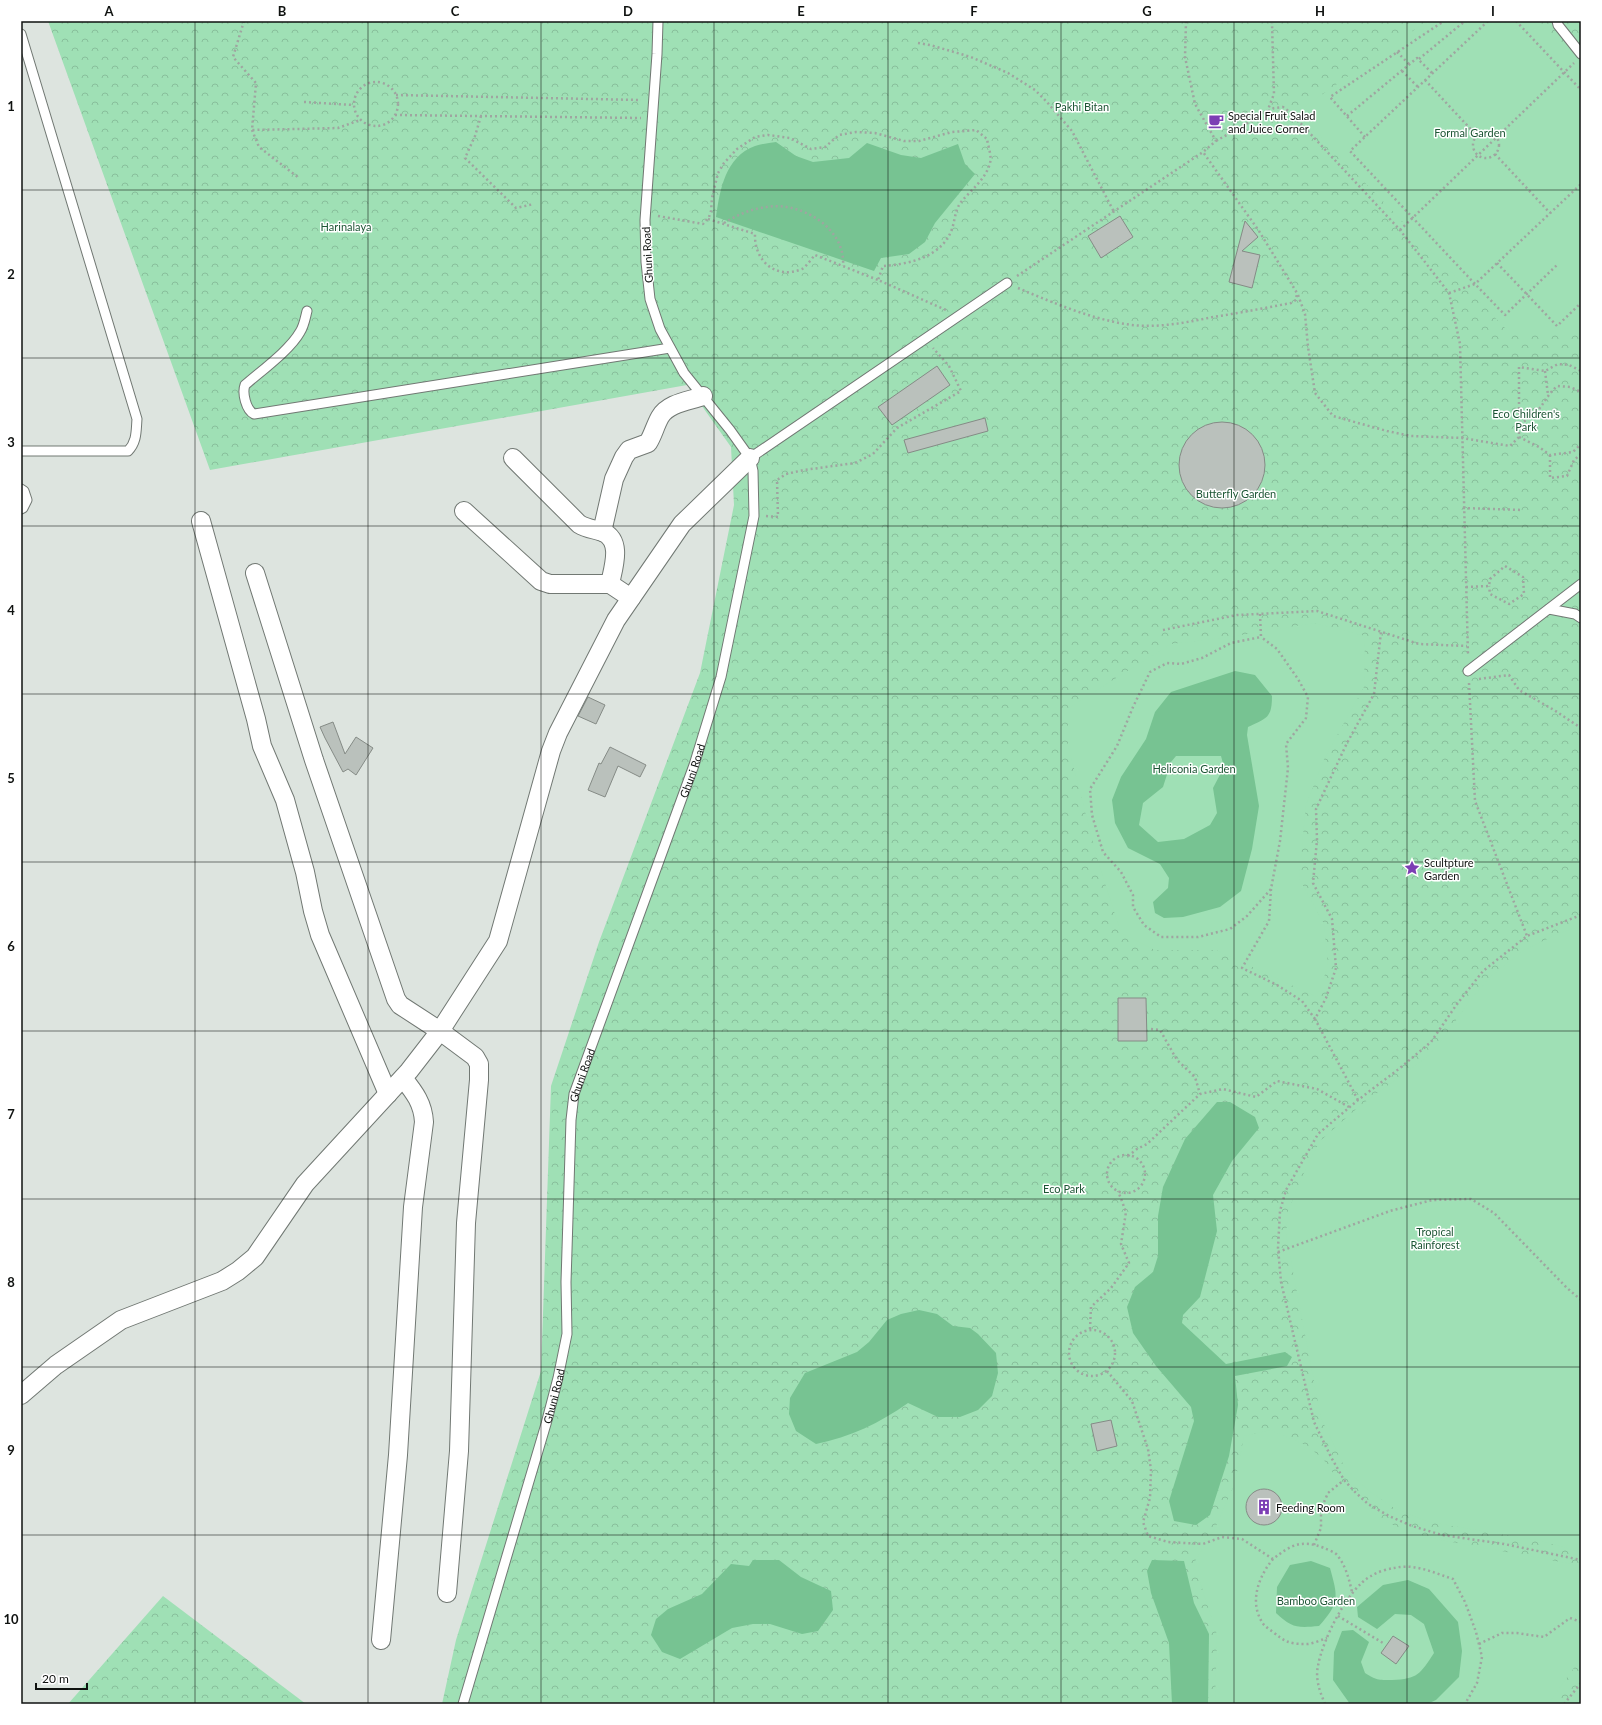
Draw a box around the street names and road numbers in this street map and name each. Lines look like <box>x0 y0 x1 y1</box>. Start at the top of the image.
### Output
street label: Ghuni Road <box>639 227 655 283</box>
street label: Ghuni Road <box>676 742 707 799</box>
street label: Ghuni Road <box>567 1046 597 1103</box>
street label: Ghuni Road <box>540 1367 566 1425</box>

